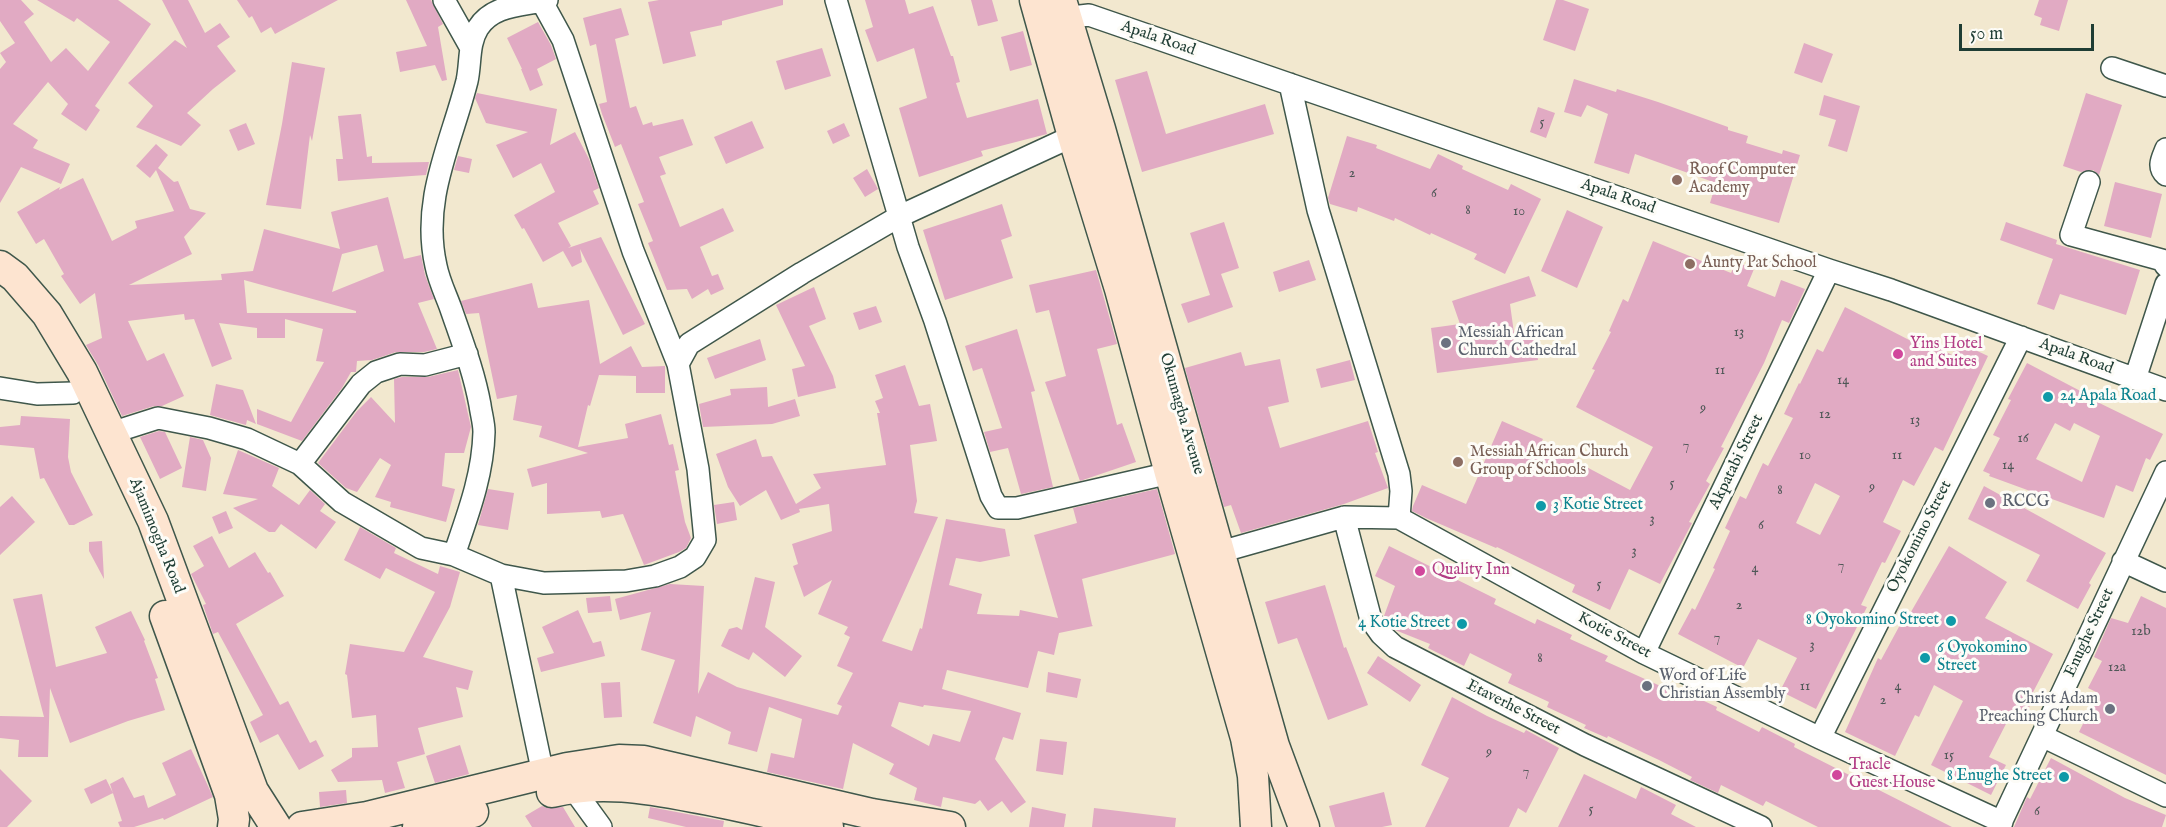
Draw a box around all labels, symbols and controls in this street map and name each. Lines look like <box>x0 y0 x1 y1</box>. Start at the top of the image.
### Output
scale bar <box>1962 12 2097 50</box>
street label: Apala Road <box>1118 17 1198 61</box>
text: 50 m <box>1970 23 2003 46</box>
house number: 5 <box>1539 115 1545 131</box>
place label: Roof Computer Academy <box>1689 161 1796 199</box>
house number: 2 <box>1349 166 1355 182</box>
marker: Roof Computer Academy <box>1670 173 1684 187</box>
street label: Apala Road <box>1578 175 1658 219</box>
house number: 6 <box>1431 186 1437 202</box>
house number: 8 <box>1465 203 1471 219</box>
house number: 10 <box>1513 204 1525 220</box>
place label: Aunty Pat School <box>1702 254 1817 274</box>
marker: Aunty Pat School <box>1683 257 1697 271</box>
place label: Messiah African Church Cathedral <box>1458 324 1576 362</box>
house number: 13 <box>1734 325 1744 341</box>
place label: Yins Hotel and Suites <box>1910 335 1982 373</box>
street label: Apala Road <box>2036 335 2116 379</box>
marker: Messiah African Church Cathedral <box>1439 336 1453 350</box>
marker: Yins Hotel and Suites <box>1891 347 1905 361</box>
street label: Okumagba Avenue <box>1154 351 1208 477</box>
house number: 11 <box>1715 363 1725 379</box>
house number: 14 <box>1837 373 1849 389</box>
place label: 24 Apala Road <box>2060 387 2156 407</box>
marker: 24 Apala Road <box>2041 390 2055 404</box>
house number: 9 <box>1700 401 1706 417</box>
house number: 12 <box>1819 407 1831 423</box>
street label: Akpatabi Street <box>1706 411 1768 513</box>
house number: 13 <box>1910 413 1920 429</box>
house number: 16 <box>2017 431 2029 447</box>
house number: 7 <box>1683 438 1689 454</box>
place label: Messiah African Church Group of Schools <box>1470 443 1629 481</box>
house number: 10 <box>1799 448 1811 464</box>
house number: 11 <box>1892 448 1902 464</box>
marker: Messiah African Church Group of Schools <box>1451 455 1465 469</box>
house number: 14 <box>2002 458 2014 474</box>
street label: Ajamimogha Road <box>124 475 188 597</box>
house number: 5 <box>1669 476 1675 492</box>
street label: Oyokomino Street <box>1883 478 1957 596</box>
house number: 9 <box>1869 480 1875 496</box>
house number: 8 <box>1777 483 1783 499</box>
place label: RCCG <box>2002 493 2049 513</box>
place label: 3 Kotie Street <box>1553 496 1643 516</box>
marker: RCCG <box>1983 496 1997 510</box>
marker: 3 Kotie Street <box>1534 499 1548 513</box>
house number: 3 <box>1649 512 1655 528</box>
house number: 6 <box>1758 518 1764 534</box>
house number: 3 <box>1631 544 1637 560</box>
house number: 7 <box>1838 558 1844 574</box>
place label: Quality Inn <box>1432 561 1510 581</box>
house number: 4 <box>1752 561 1758 577</box>
marker: Quality Inn <box>1413 564 1427 578</box>
house number: 5 <box>1596 577 1602 593</box>
street label: Enughe Street <box>2061 586 2119 680</box>
house number: 2 <box>1736 598 1742 614</box>
street label: Kotie Street <box>1574 609 1654 663</box>
place label: 8 Oyokomino Street <box>1806 611 1939 631</box>
place label: 4 Kotie Street <box>1358 614 1450 634</box>
marker: 8 Oyokomino Street <box>1944 614 1958 628</box>
marker: 4 Kotie Street <box>1455 617 1469 631</box>
house number: 12b <box>2131 624 2151 640</box>
house number: 7 <box>1714 630 1720 646</box>
house number: 3 <box>1809 638 1815 654</box>
place label: 6 Oyokomino Street <box>1937 639 2027 677</box>
house number: 8 <box>1537 651 1543 667</box>
marker: 6 Oyokomino Street <box>1918 651 1932 665</box>
house number: 12a <box>2108 660 2126 676</box>
place label: Word of Life Christian Assembly <box>1659 667 1786 705</box>
street label: Etaverhe Street <box>1463 676 1563 740</box>
marker: Word of Life Christian Assembly <box>1640 679 1654 693</box>
house number: 11 <box>1800 679 1810 695</box>
house number: 4 <box>1895 679 1901 695</box>
place label: Christ Adam Preaching Church <box>1979 690 2098 728</box>
house number: 2 <box>1880 693 1886 709</box>
marker: Christ Adam Preaching Church <box>2103 702 2117 716</box>
house number: 9 <box>1486 745 1492 761</box>
house number: 15 <box>1944 748 1954 764</box>
place label: Tracle Guest House <box>1849 756 1935 794</box>
house number: 7 <box>1523 764 1529 780</box>
place label: 8 Enughe Street <box>1947 767 2052 787</box>
marker: Tracle Guest House <box>1830 768 1844 782</box>
marker: 8 Enughe Street <box>2057 770 2071 784</box>
house number: 5 <box>1588 802 1594 818</box>
house number: 6 <box>2034 804 2040 820</box>

